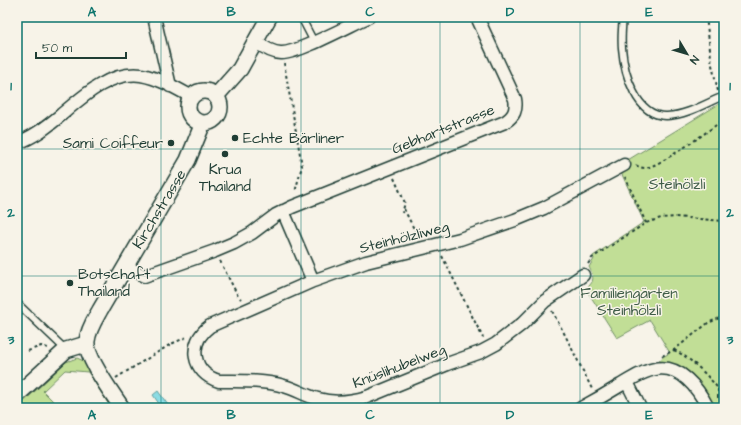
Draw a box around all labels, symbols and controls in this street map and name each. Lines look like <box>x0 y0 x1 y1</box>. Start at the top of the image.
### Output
text: A <box>88 3 97 21</box>
text: B <box>226 3 236 21</box>
text: C <box>365 3 375 21</box>
text: D <box>506 3 515 21</box>
text: E <box>645 3 653 21</box>
scale bar <box>36 34 126 60</box>
north arrow <box>667 34 707 74</box>
text: 50 m <box>42 40 73 57</box>
text: N <box>686 53 703 67</box>
text: 1 <box>10 77 12 95</box>
text: 1 <box>729 77 731 95</box>
street label: Gebhartstrasse <box>389 99 498 160</box>
place label: Echte Bärliner <box>243 128 344 149</box>
place label: Sami Coiffeur <box>63 133 163 154</box>
marker: Echte Bärliner <box>230 133 240 143</box>
marker: Sami Coiffeur <box>166 138 176 148</box>
marker: Krua Thailand <box>220 149 230 159</box>
place label: Krua Thailand <box>199 159 251 197</box>
street label: Kirchstrasse <box>127 166 191 253</box>
park label: Steihölzli <box>649 174 706 195</box>
text: 2 <box>6 204 15 222</box>
text: 2 <box>725 204 734 222</box>
street label: Steinhölzliweg <box>357 216 452 260</box>
place label: Botschaft Thailand <box>78 264 150 302</box>
marker: Botschaft Thailand <box>65 278 75 288</box>
park label: Familiengärten Steinhölzli <box>580 283 678 321</box>
text: 3 <box>7 331 15 349</box>
text: 3 <box>726 331 734 349</box>
street label: Knüslihubelweg <box>350 339 449 395</box>
text: A <box>88 406 97 424</box>
text: B <box>226 406 236 424</box>
text: C <box>365 406 375 424</box>
text: D <box>506 406 515 424</box>
text: E <box>645 406 653 424</box>

